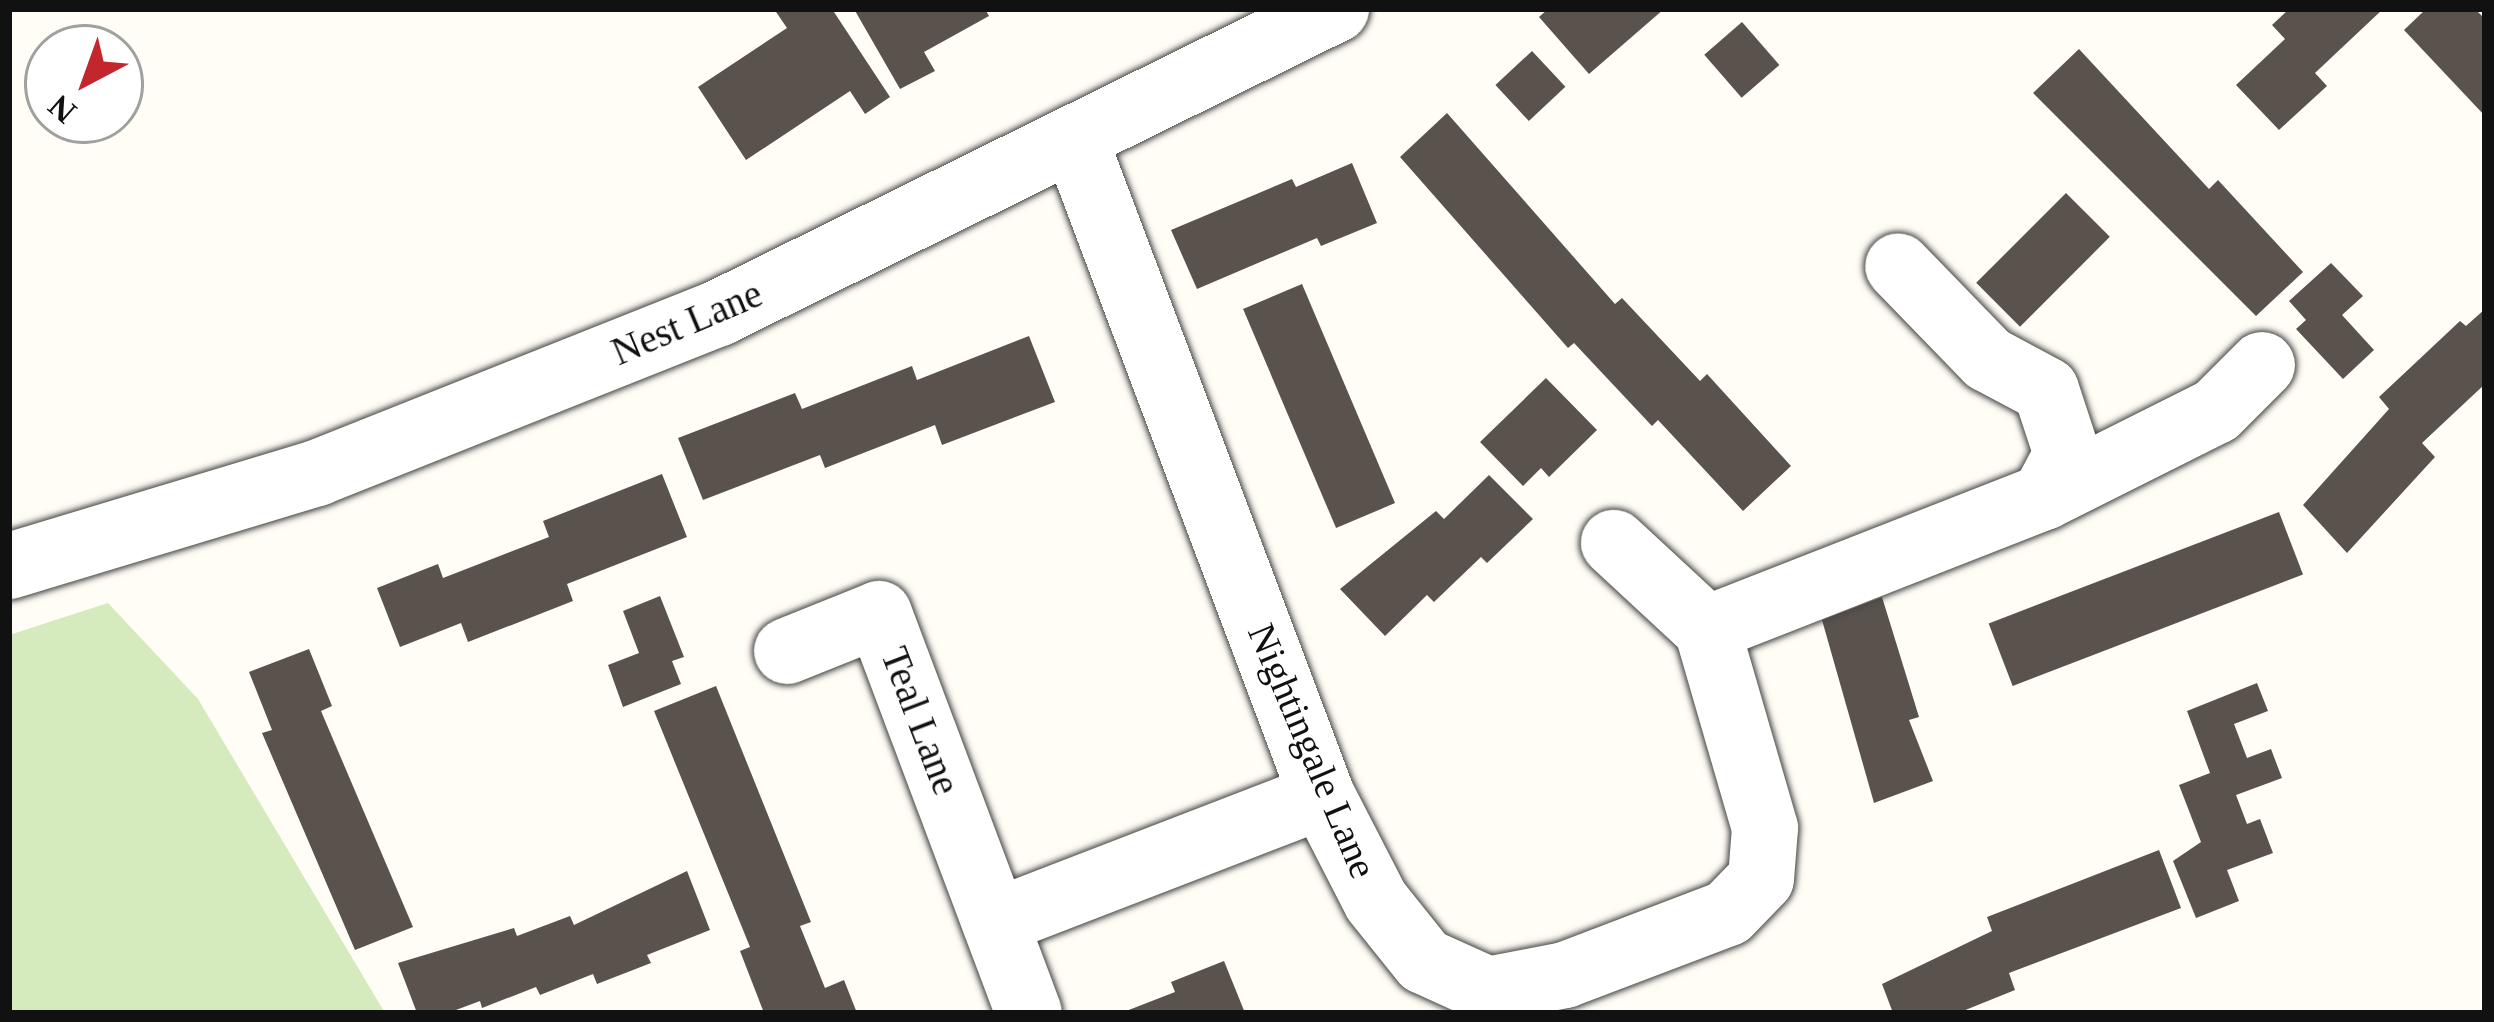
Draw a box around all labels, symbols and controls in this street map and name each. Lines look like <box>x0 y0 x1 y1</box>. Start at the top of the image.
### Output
north arrow <box>24 24 144 144</box>
text: N <box>42 87 83 130</box>
street label: Nest Lane <box>605 270 769 376</box>
street label: Nightingale Lane <box>1237 617 1387 885</box>
street label: Teal Lane <box>871 641 969 801</box>

